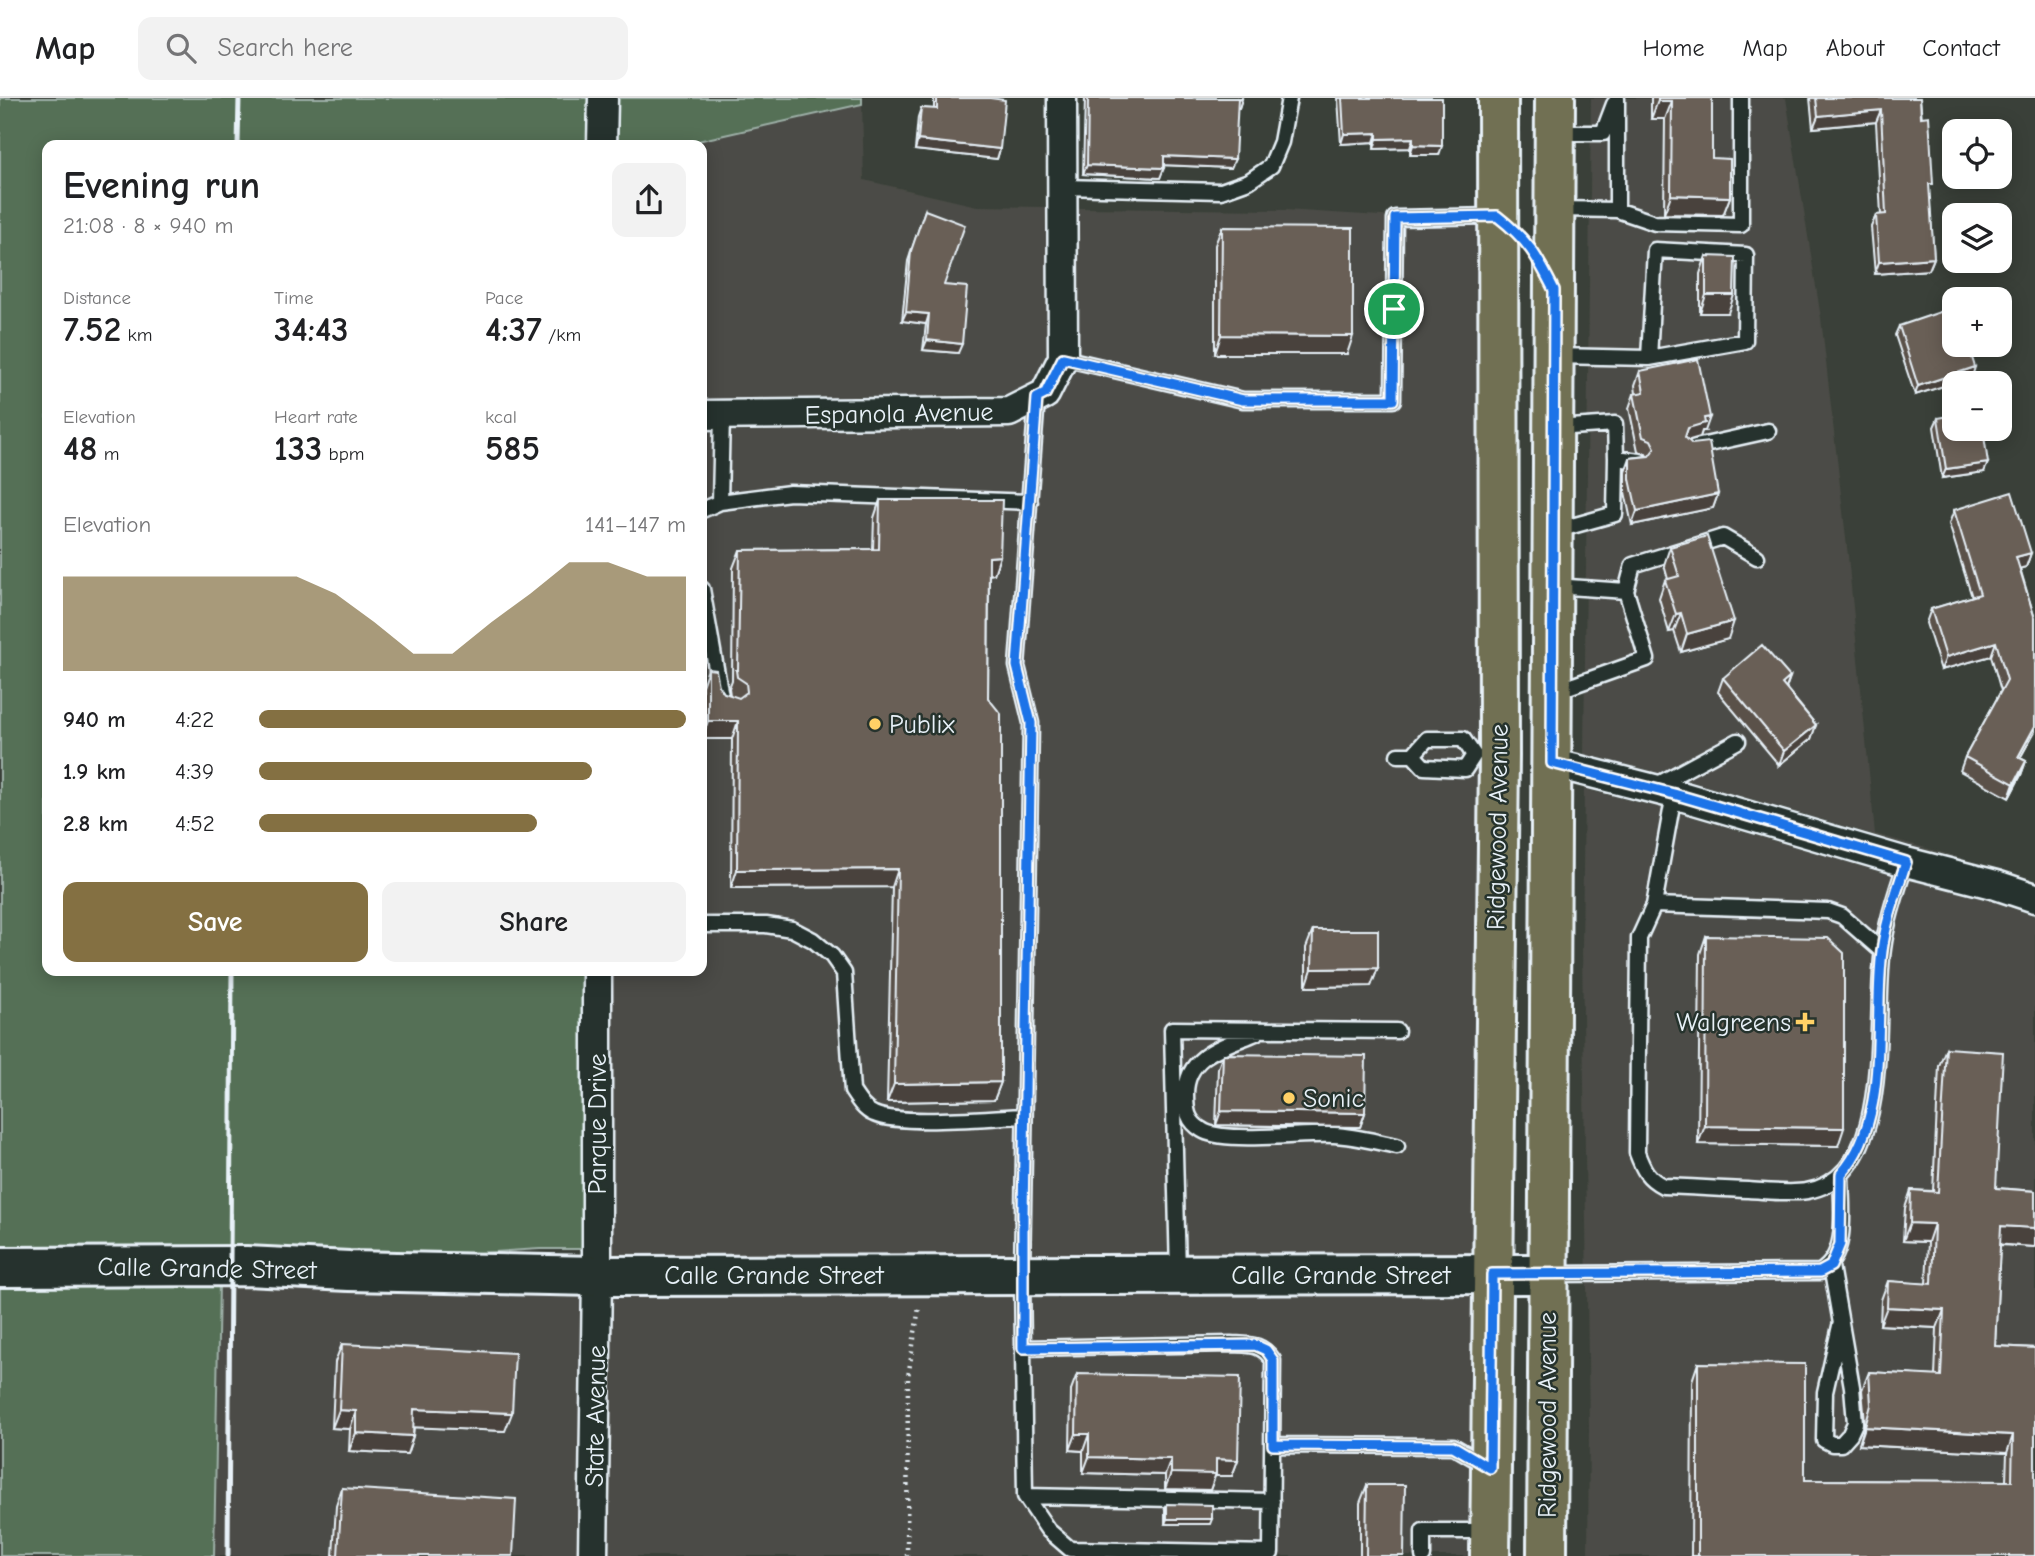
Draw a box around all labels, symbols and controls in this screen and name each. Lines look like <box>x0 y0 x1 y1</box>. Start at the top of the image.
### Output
search box <box>138 17 628 80</box>
text: Map <box>35 29 96 67</box>
icon: search <box>162 29 200 67</box>
text: Search here <box>218 33 353 63</box>
text: Home <box>1643 34 1704 62</box>
text: Map <box>1742 34 1788 62</box>
text: About <box>1826 34 1884 62</box>
text: Contact <box>1922 34 2000 62</box>
map controls <box>1942 119 2012 441</box>
button: locate <box>1942 119 2012 189</box>
button: share <box>612 163 686 237</box>
text: Evening run <box>63 164 260 208</box>
button: layers <box>1942 203 2012 273</box>
text: 21:08 · 8 × 940 m <box>63 212 233 239</box>
pin <box>1364 279 1424 339</box>
text: Distance <box>63 287 131 309</box>
text: Time <box>274 287 313 309</box>
text: Pace <box>485 287 523 309</box>
button: + <box>1942 287 2012 357</box>
icon: arrive <box>1375 290 1413 328</box>
text: 7.52 <box>63 309 121 350</box>
text: 34:43 <box>274 309 349 350</box>
text: 4:37 <box>485 309 542 350</box>
text: km <box>121 324 152 346</box>
text: /km <box>542 324 581 346</box>
button: − <box>1942 371 2012 441</box>
street label: Espanola Avenue <box>804 397 994 431</box>
text: Elevation <box>63 406 136 428</box>
text: Heart rate <box>274 406 358 428</box>
text: kcal <box>485 406 517 428</box>
text: 48 <box>63 428 97 469</box>
text: 133 <box>274 428 322 469</box>
text: 585 <box>485 428 540 469</box>
text: m <box>97 443 119 465</box>
text: bpm <box>322 443 365 465</box>
text: Elevation <box>63 511 151 538</box>
text: 141–147 m <box>585 511 686 538</box>
text: 940 m <box>63 706 125 733</box>
text: 4:22 <box>175 706 214 733</box>
place label: Publix <box>889 710 955 740</box>
marker: Publix <box>867 716 883 732</box>
street label: Ridgewood Avenue <box>1481 724 1515 930</box>
text: 1.9 km <box>63 758 126 785</box>
text: 4:39 <box>175 758 214 785</box>
text: 2.8 km <box>63 810 128 837</box>
text: 4:52 <box>175 810 215 837</box>
button: Save <box>63 882 368 962</box>
button: Share <box>382 882 686 962</box>
place label: Walgreens <box>1676 1008 1791 1038</box>
marker: Walgreens <box>1797 1014 1813 1030</box>
street label: Parque Drive <box>583 1053 613 1195</box>
place label: Sonic <box>1303 1084 1364 1114</box>
marker: Sonic <box>1281 1090 1297 1106</box>
street label: Calle Grande Street <box>97 1252 318 1286</box>
street label: Calle Grande Street <box>664 1261 885 1291</box>
street label: Calle Grande Street <box>1231 1261 1452 1291</box>
street label: Ridgewood Avenue <box>1533 1312 1563 1518</box>
street label: State Avenue <box>580 1345 612 1487</box>

